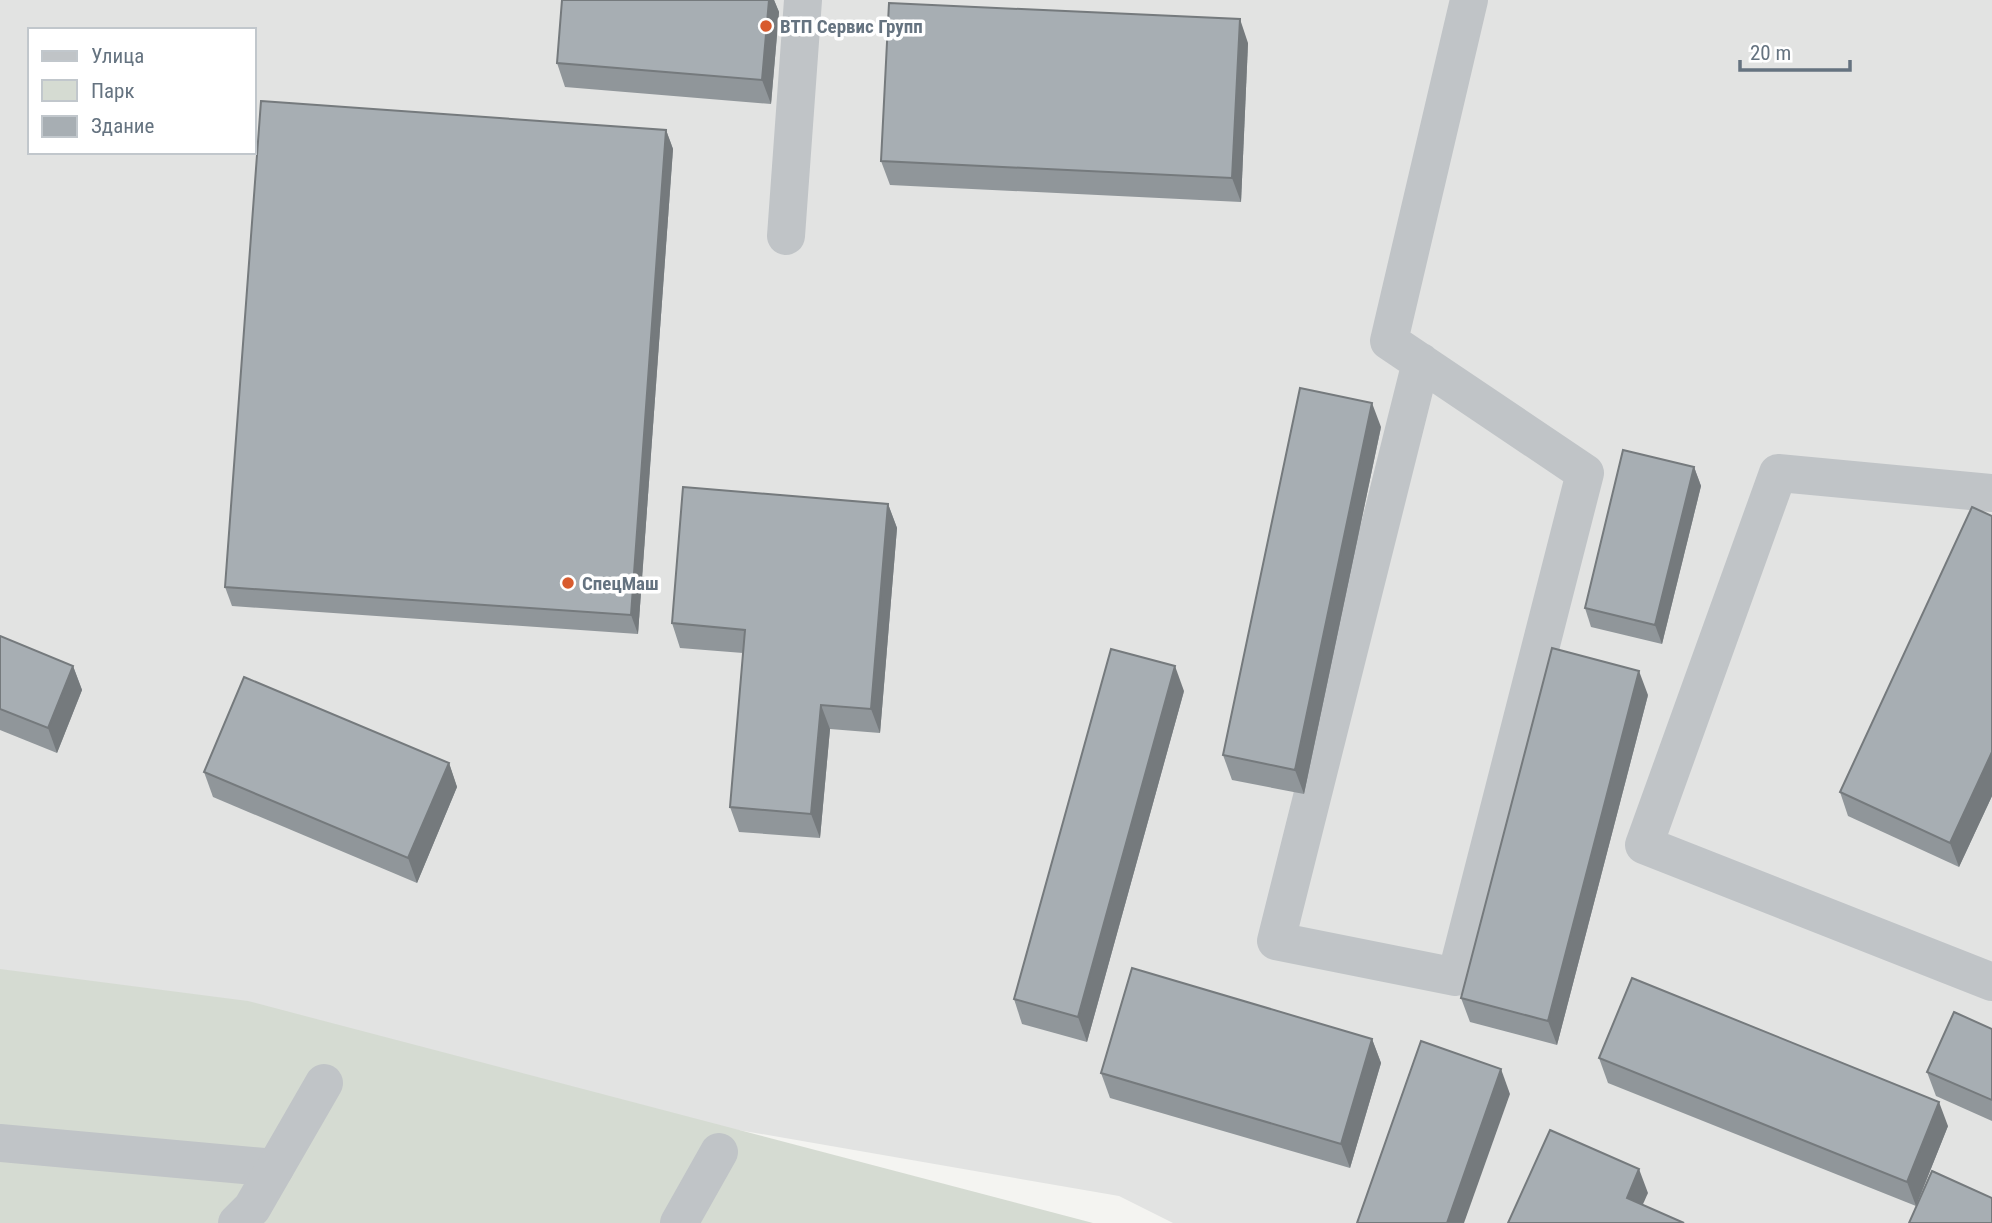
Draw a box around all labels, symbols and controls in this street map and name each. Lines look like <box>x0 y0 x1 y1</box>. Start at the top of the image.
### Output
place label: ВТП Сервис Групп <box>780 15 923 38</box>
marker: ВТП Сервис Групп <box>758 18 774 34</box>
legend <box>28 28 256 154</box>
scale bar <box>1740 28 1850 72</box>
text: 20 m <box>1750 41 1791 65</box>
text: Улица <box>91 44 144 68</box>
text: Парк <box>91 79 135 103</box>
text: Здание <box>91 114 155 138</box>
place label: СпецМаш <box>582 572 659 595</box>
marker: СпецМаш <box>560 575 576 591</box>

